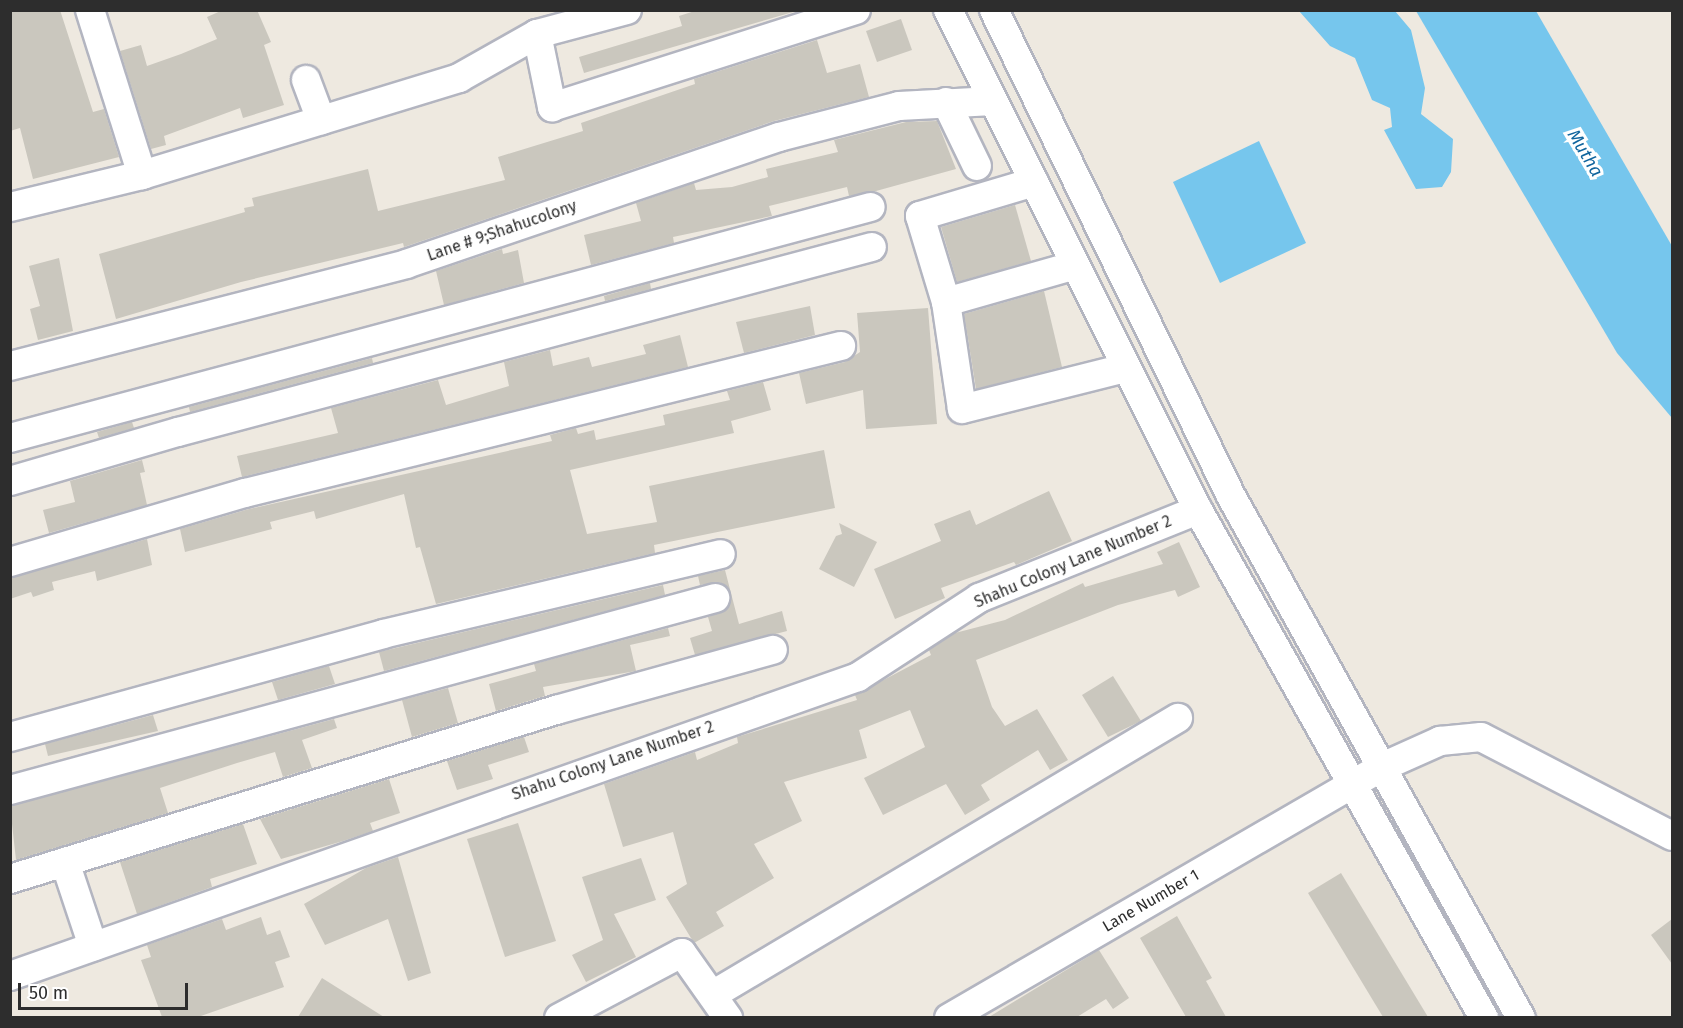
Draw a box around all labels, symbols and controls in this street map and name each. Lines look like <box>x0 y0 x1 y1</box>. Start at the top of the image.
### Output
water label: Mutha <box>1563 125 1607 181</box>
street label: Lane # 9;Shahucolony <box>425 196 579 266</box>
street label: Shahu Colony Lane Number 2 <box>971 512 1175 612</box>
street label: Shahu Colony Lane Number 2 <box>509 717 717 805</box>
street label: Lane Number 1 <box>1099 866 1203 936</box>
scale bar <box>21 971 190 1009</box>
text: 50 m <box>29 982 68 1004</box>

